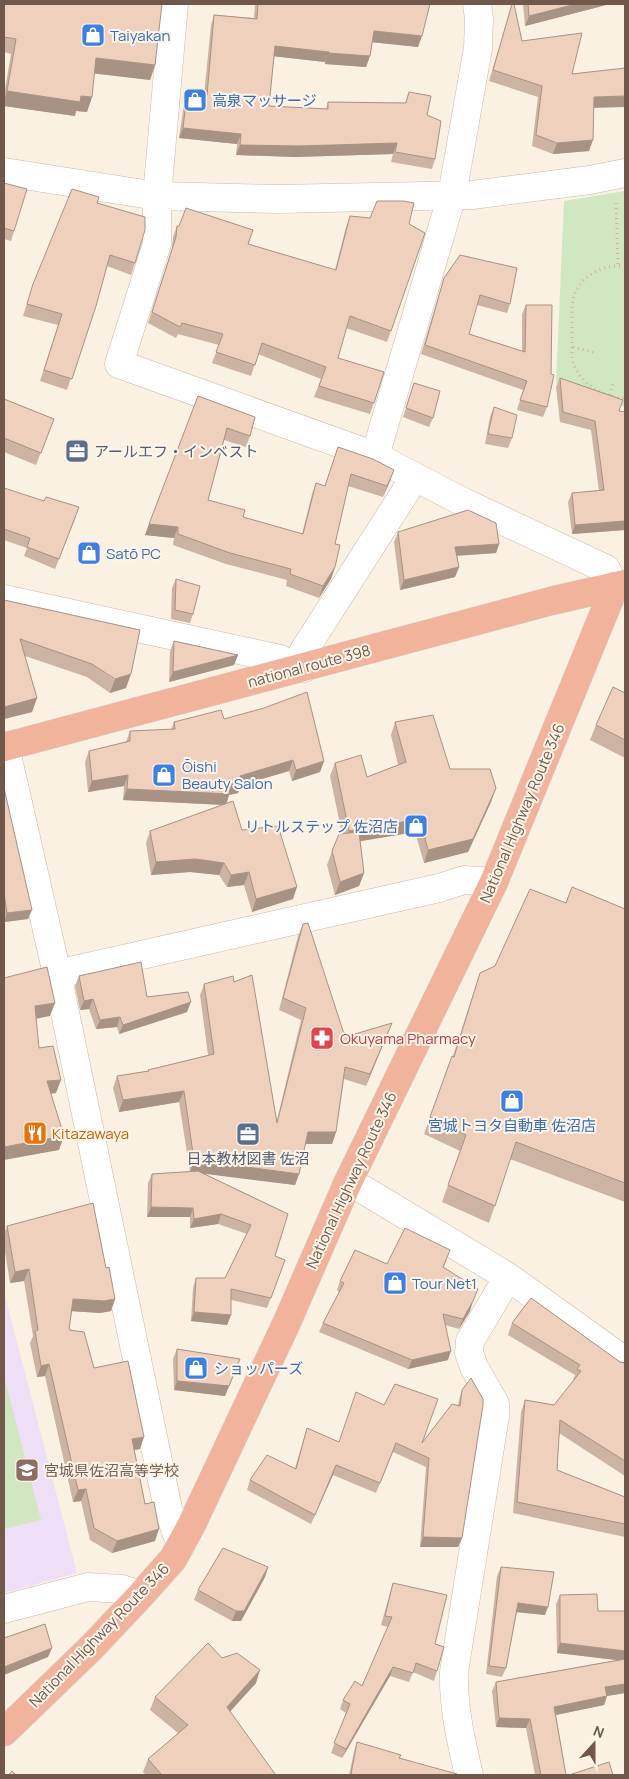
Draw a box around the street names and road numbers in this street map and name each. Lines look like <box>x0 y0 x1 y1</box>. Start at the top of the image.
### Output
street label: national route 398 <box>245 640 373 692</box>
street label: National Highway Route 346 <box>475 720 569 906</box>
street label: National Highway Route 346 <box>301 1088 401 1272</box>
street label: National Highway Route 346 <box>24 1558 174 1712</box>

